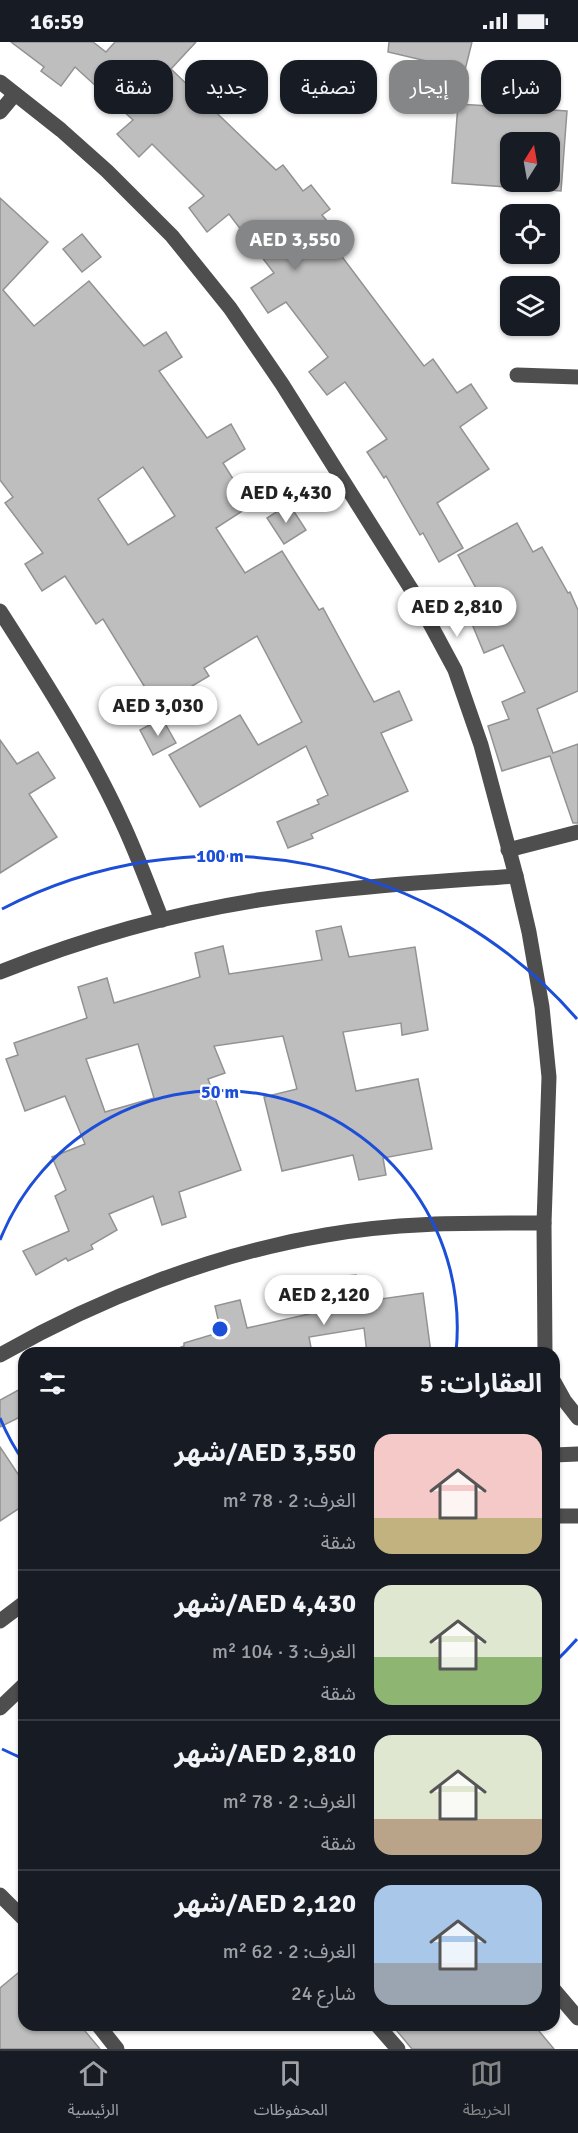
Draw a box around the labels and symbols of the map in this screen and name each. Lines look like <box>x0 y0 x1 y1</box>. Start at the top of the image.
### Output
north arrow <box>500 132 560 192</box>
pin: AED 3,550 <box>226 220 364 271</box>
pin: AED 4,430 <box>217 473 355 524</box>
pin: AED 2,810 <box>388 587 526 638</box>
pin: AED 3,030 <box>89 686 227 737</box>
text: 100 m <box>196 845 244 867</box>
text: 50 m <box>201 1081 239 1103</box>
pin: AED 2,120 <box>255 1275 393 1326</box>
centre of rings <box>210 1319 230 1339</box>

